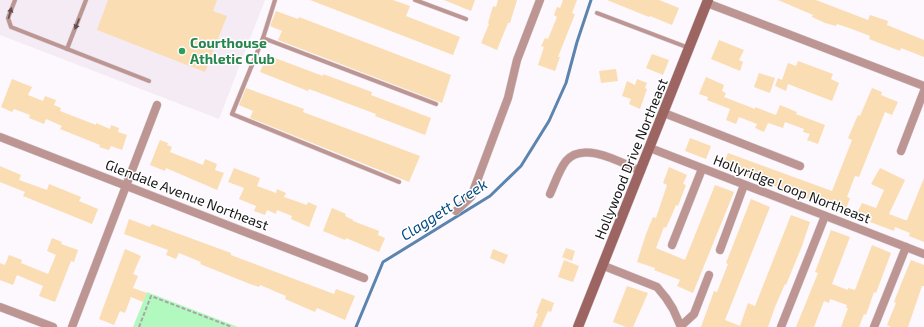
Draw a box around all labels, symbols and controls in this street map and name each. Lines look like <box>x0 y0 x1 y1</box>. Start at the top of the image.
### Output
one-way arrow <box>7 7 13 19</box>
one-way arrow <box>73 19 79 31</box>
place label: Courthouse Athletic Club <box>190 34 275 67</box>
marker: Courthouse Athletic Club <box>177 46 187 56</box>
street label: Hollywood Drive Northeast <box>590 76 671 242</box>
street label: Hollyridge Loop Northeast <box>711 151 873 226</box>
street label: Glendale Avenue Northeast <box>103 156 271 234</box>
water label: Claggett Creek <box>397 174 490 244</box>

